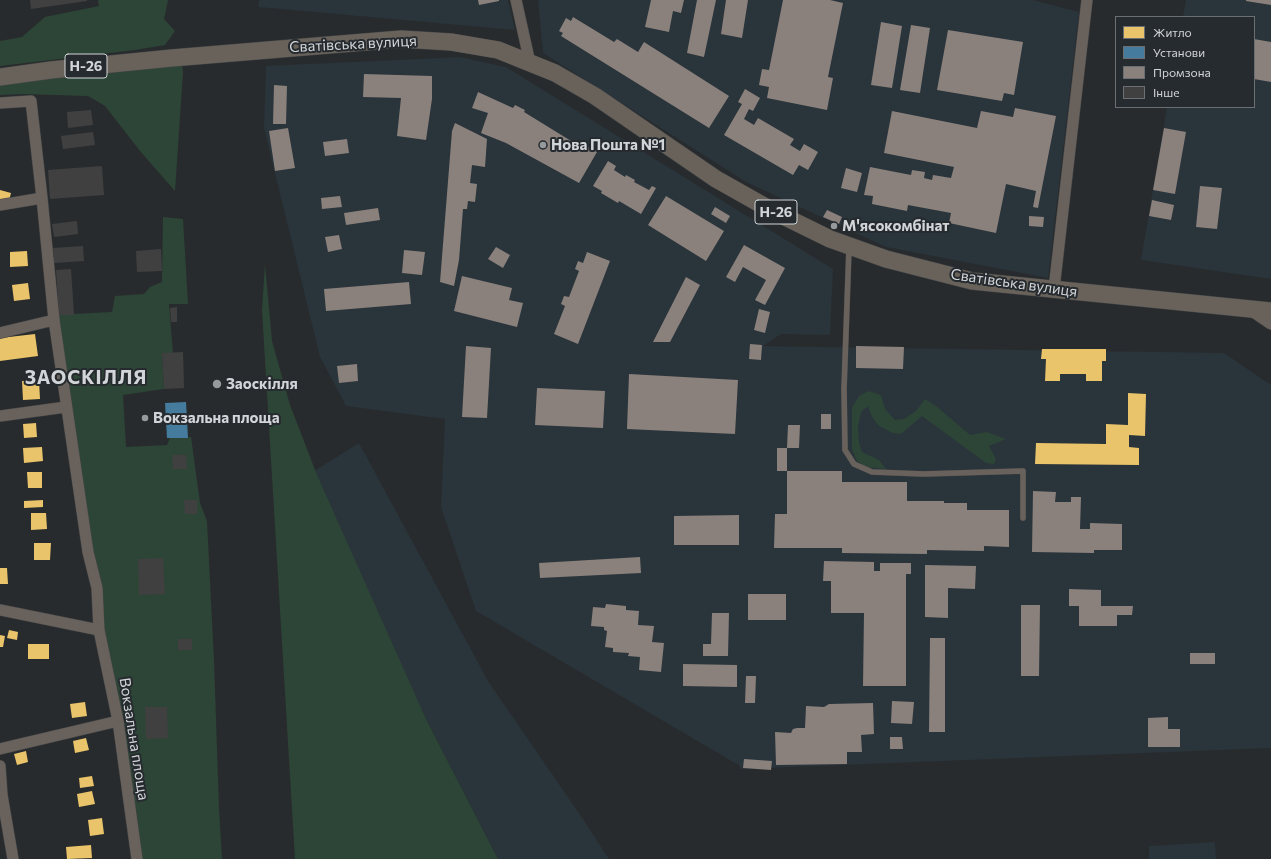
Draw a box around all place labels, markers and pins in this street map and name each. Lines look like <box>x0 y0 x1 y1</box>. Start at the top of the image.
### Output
place label: Нова Пошта №1 <box>551 136 665 154</box>
marker: Нова Пошта №1 <box>538 140 548 150</box>
place label: М'ясокомбінат <box>842 217 949 235</box>
marker: М'ясокомбінат <box>829 221 839 231</box>
place label: Заоскiлля <box>226 375 298 393</box>
marker: Заоскiлля <box>211 378 223 390</box>
place label: Вокзальна площа <box>153 409 279 427</box>
marker: Вокзальна площа <box>140 413 150 423</box>

